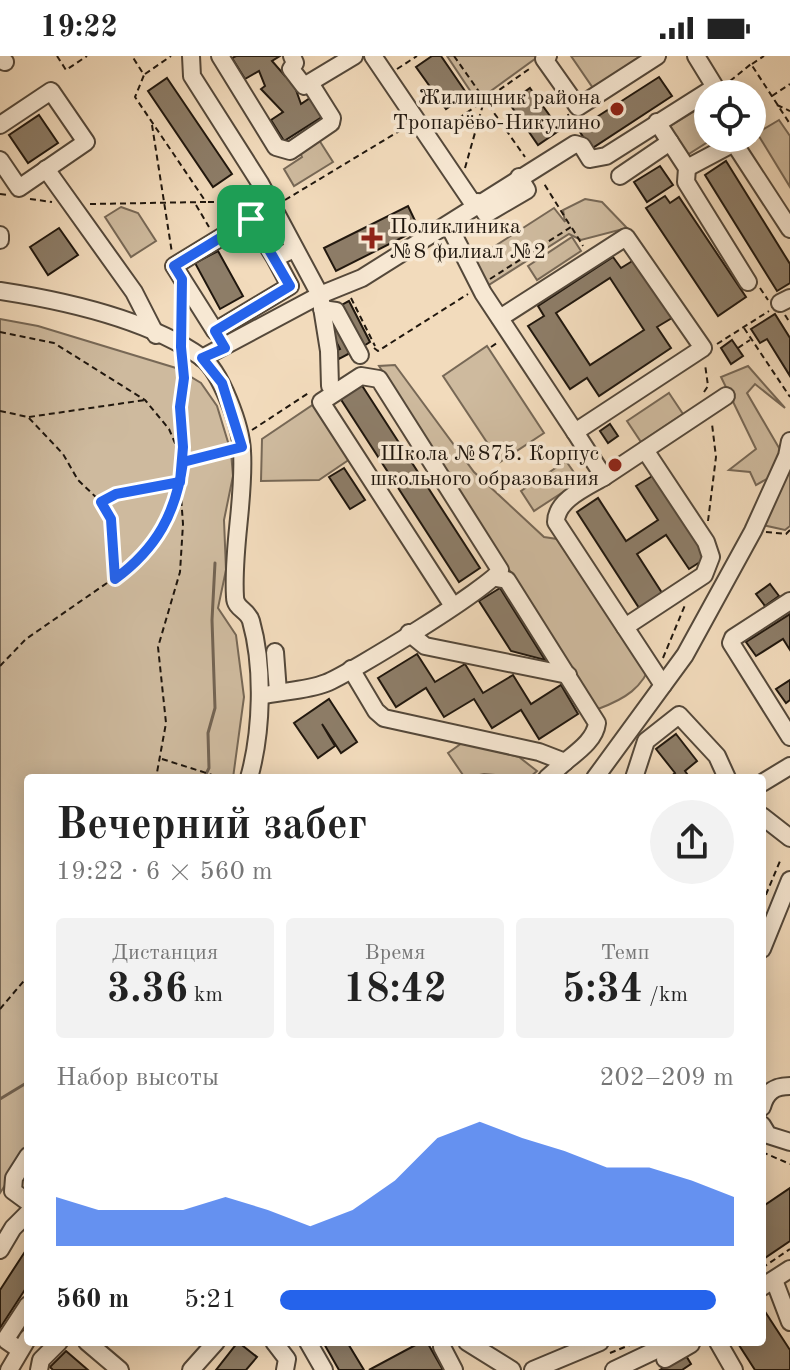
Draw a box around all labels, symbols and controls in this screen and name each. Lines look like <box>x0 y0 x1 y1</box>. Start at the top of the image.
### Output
text: 19:22 <box>40 13 118 43</box>
map controls <box>694 80 766 152</box>
button: locate <box>694 80 766 152</box>
place label: Жилищник района Тропарёво-Никулино <box>392 87 601 134</box>
marker: Жилищник района Тропарёво-Никулино <box>608 100 626 118</box>
pin <box>217 185 285 253</box>
icon: arrive <box>229 197 273 241</box>
place label: Поликлиника №8 филиал №2 <box>390 216 546 263</box>
marker: Поликлиника №8 филиал №2 <box>361 227 383 249</box>
place label: Школа №875. Корпус школьного образования <box>370 443 599 490</box>
marker: Школа №875. Корпус школьного образования <box>606 456 624 474</box>
button: share <box>650 800 734 884</box>
text: Вечерний забег <box>56 804 367 848</box>
text: 19:22 · 6 × 560 m <box>56 859 273 885</box>
text: Дистанция <box>112 942 218 964</box>
text: Время <box>365 942 425 964</box>
text: Темп <box>600 942 650 964</box>
text: 3.36 <box>107 971 188 1011</box>
text: 18:42 <box>343 971 447 1011</box>
text: 5:34 <box>562 971 643 1011</box>
text: km <box>188 984 223 1006</box>
text: /km <box>643 984 688 1006</box>
text: Набор высоты <box>56 1065 219 1091</box>
text: 202–209 m <box>599 1065 734 1091</box>
text: 560 m <box>56 1287 129 1313</box>
text: 5:21 <box>184 1287 237 1313</box>

